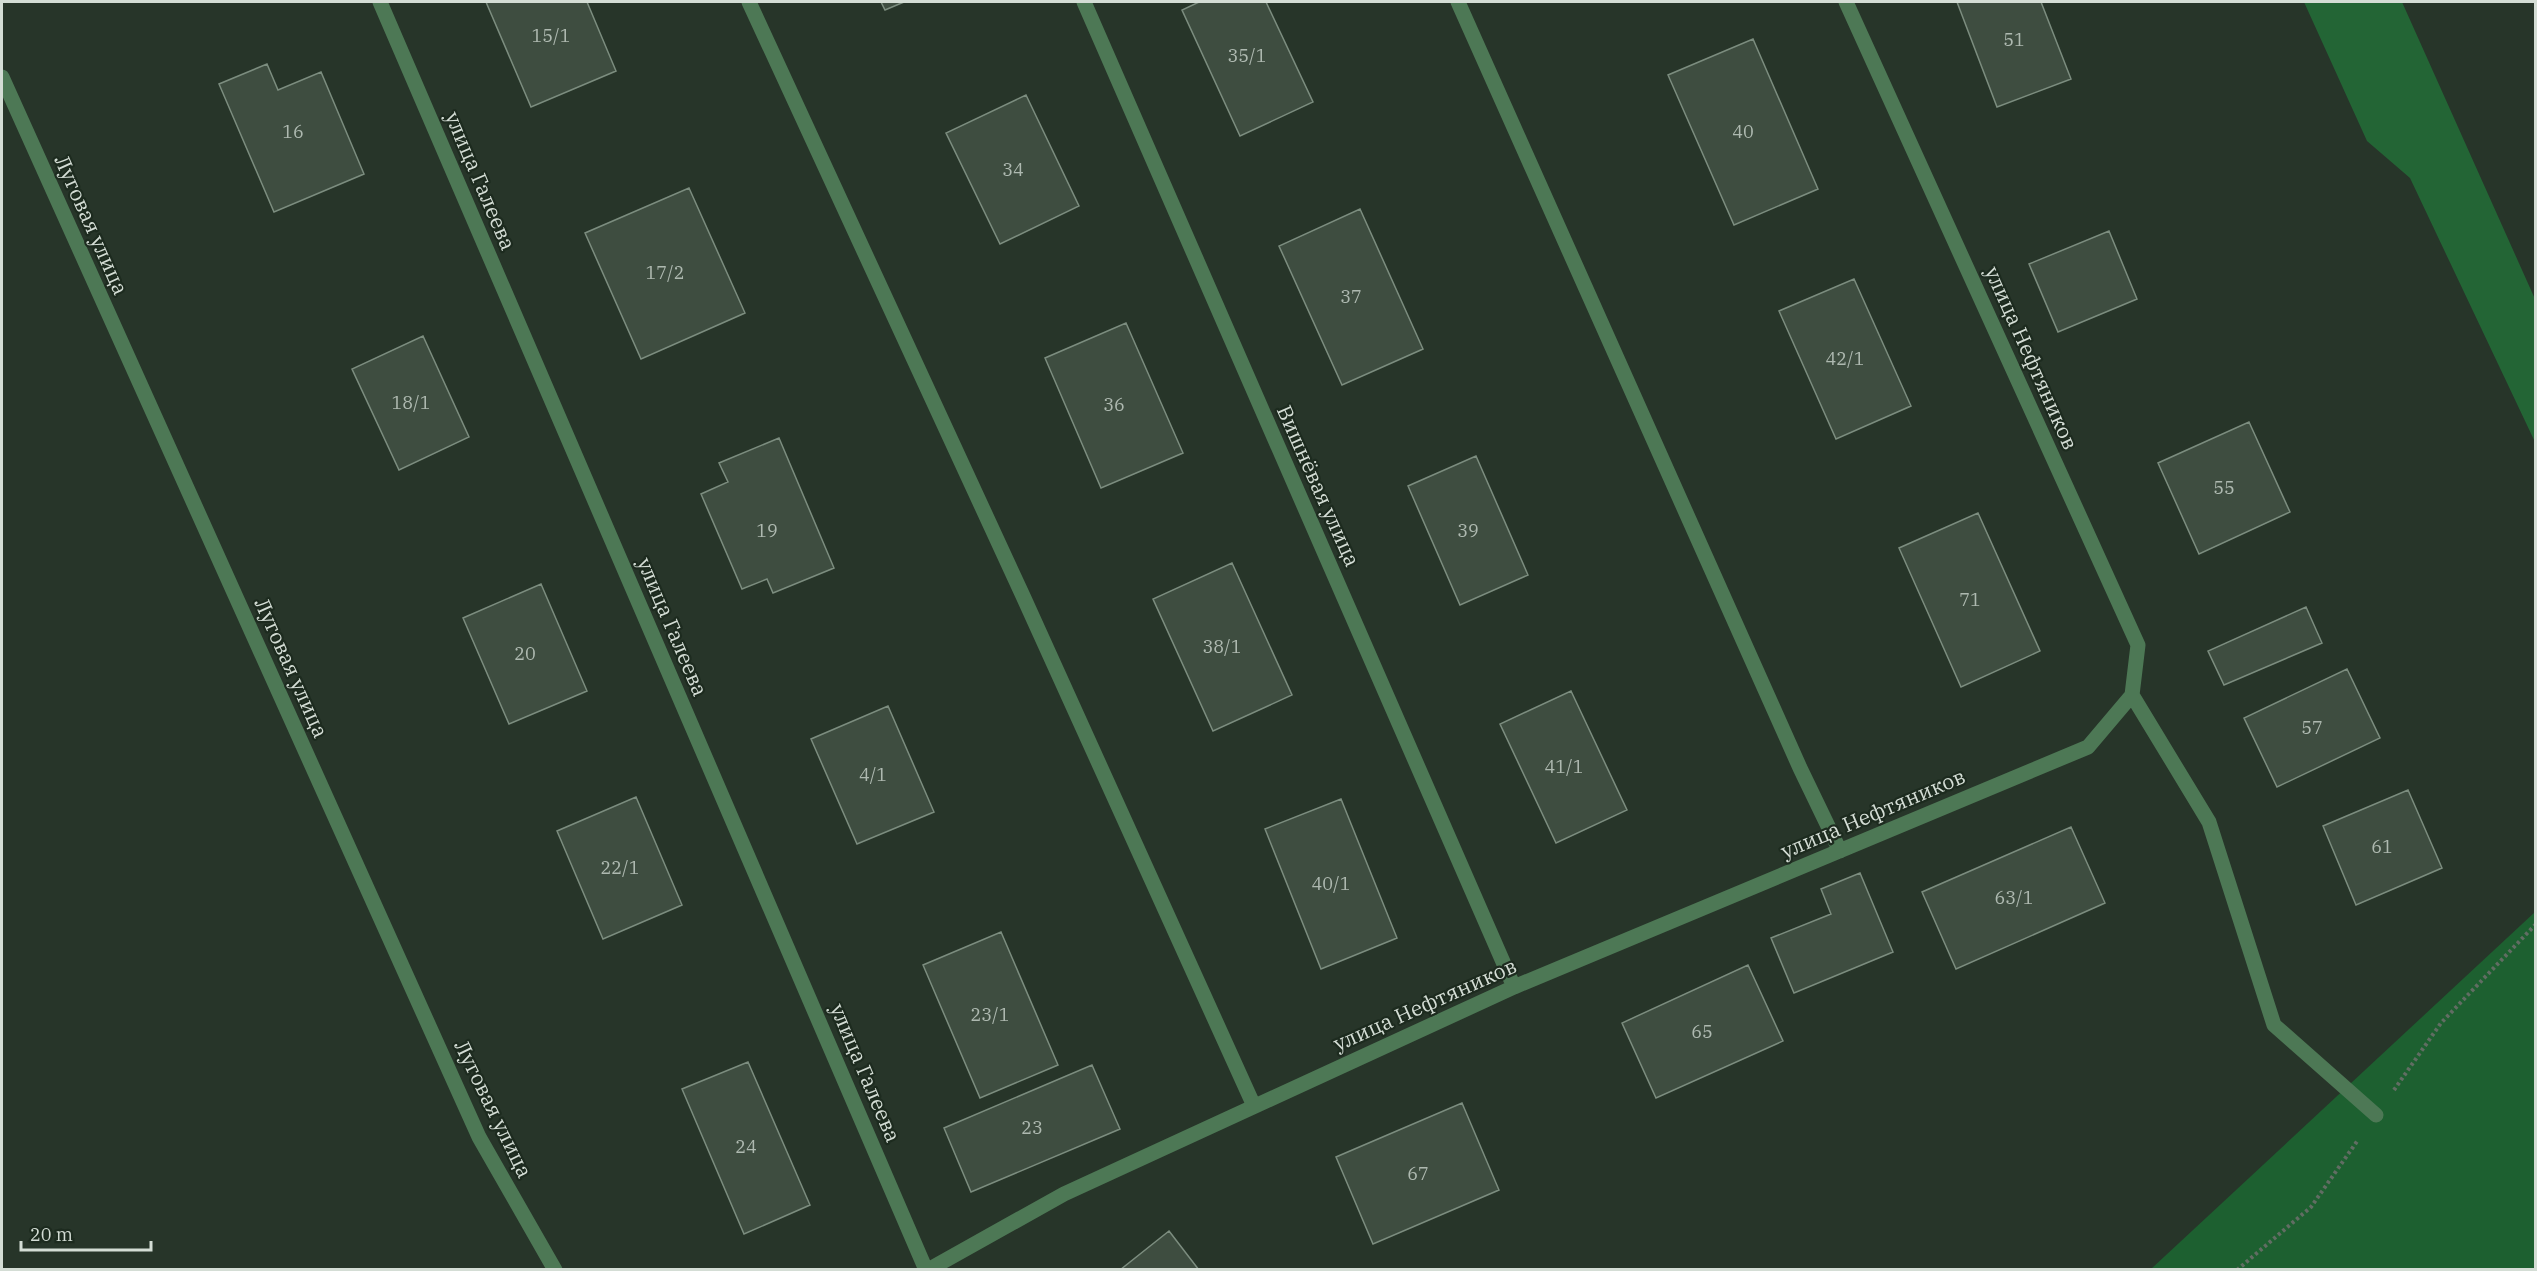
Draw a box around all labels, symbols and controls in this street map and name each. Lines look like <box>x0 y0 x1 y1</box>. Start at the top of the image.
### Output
house number: 15/1 <box>532 24 571 47</box>
house number: 51 <box>2003 28 2025 51</box>
house number: 35/1 <box>1228 44 1267 67</box>
street label: улица Галеева <box>439 107 523 254</box>
house number: 16 <box>282 120 304 143</box>
house number: 40 <box>1732 120 1754 143</box>
street label: Луговая улица <box>49 150 135 299</box>
house number: 34 <box>1002 158 1024 181</box>
house number: 17/2 <box>646 261 685 284</box>
street label: улица Нефтяников <box>1979 262 2085 454</box>
house number: 37 <box>1340 285 1362 308</box>
house number: 42/1 <box>1826 347 1865 370</box>
house number: 18/1 <box>392 391 431 414</box>
house number: 36 <box>1103 393 1125 416</box>
street label: Вишнёвая улица <box>1271 400 1367 571</box>
house number: 55 <box>2213 476 2235 499</box>
house number: 19 <box>756 519 778 542</box>
house number: 39 <box>1457 519 1479 542</box>
street label: улица Галеева <box>631 553 715 700</box>
house number: 71 <box>1959 588 1981 611</box>
street label: Луговая улица <box>249 593 335 742</box>
house number: 38/1 <box>1203 635 1242 658</box>
house number: 20 <box>514 642 536 665</box>
house number: 57 <box>2301 716 2323 739</box>
house number: 41/1 <box>1545 755 1584 778</box>
street label: улица Нефтяников <box>1776 762 1969 865</box>
house number: 4/1 <box>859 763 887 786</box>
house number: 61 <box>2371 835 2393 858</box>
house number: 22/1 <box>601 856 640 879</box>
house number: 40/1 <box>1312 872 1351 895</box>
house number: 63/1 <box>1995 886 2034 909</box>
street label: улица Нефтяников <box>1329 951 1521 1057</box>
street label: улица Галеева <box>824 999 908 1146</box>
house number: 23/1 <box>971 1003 1010 1026</box>
house number: 65 <box>1691 1020 1713 1043</box>
street label: Луговая улица <box>448 1035 539 1182</box>
house number: 23 <box>1021 1116 1043 1139</box>
house number: 24 <box>735 1135 757 1158</box>
house number: 67 <box>1407 1162 1429 1185</box>
scale bar <box>21 1214 152 1252</box>
text: 20 m <box>30 1223 73 1246</box>

